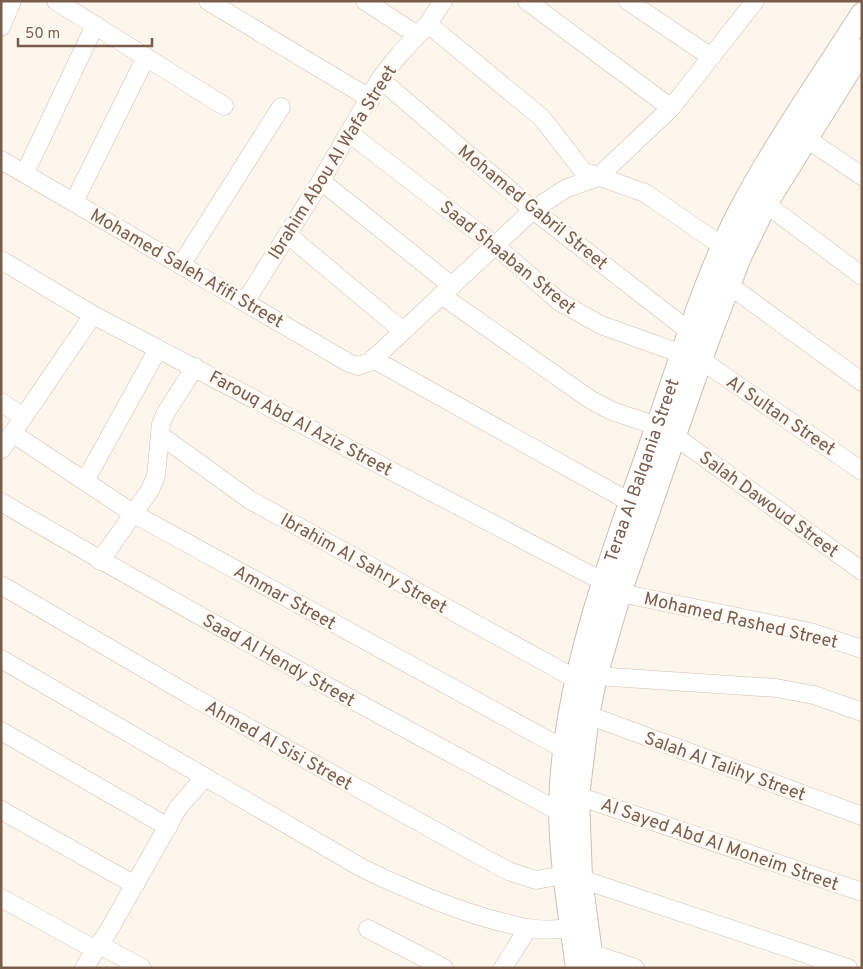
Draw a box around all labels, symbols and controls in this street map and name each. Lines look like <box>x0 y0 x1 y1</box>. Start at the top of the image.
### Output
scale bar <box>18 15 151 47</box>
text: 50 m <box>25 25 60 44</box>
street label: Ibrahim Abou Al Wafa Street <box>264 61 403 264</box>
street label: Mohamed Gabril Street <box>452 141 612 276</box>
street label: Saad Shaaban Street <box>434 196 580 320</box>
street label: Mohamed Saleh Afifi Street <box>85 204 287 334</box>
street label: Farouq Abd Al Aziz Street <box>205 366 396 482</box>
street label: Al Sultan Street <box>721 371 839 461</box>
street label: Teraa Al Balqania Street <box>600 376 685 566</box>
street label: Salah Dawoud Street <box>694 447 842 564</box>
street label: Ibrahim Al Sahry Street <box>276 509 451 620</box>
street label: Ammar Street <box>229 561 339 636</box>
street label: Mohamed Rashed Street <box>641 588 840 655</box>
street label: Saad Al Hendy Street <box>198 610 359 713</box>
street label: Ahmed Al Sisi Street <box>201 696 356 796</box>
street label: Salah Al Talihy Street <box>641 728 808 807</box>
street label: Al Sayed Abd Al Moneim Street <box>598 794 841 897</box>

